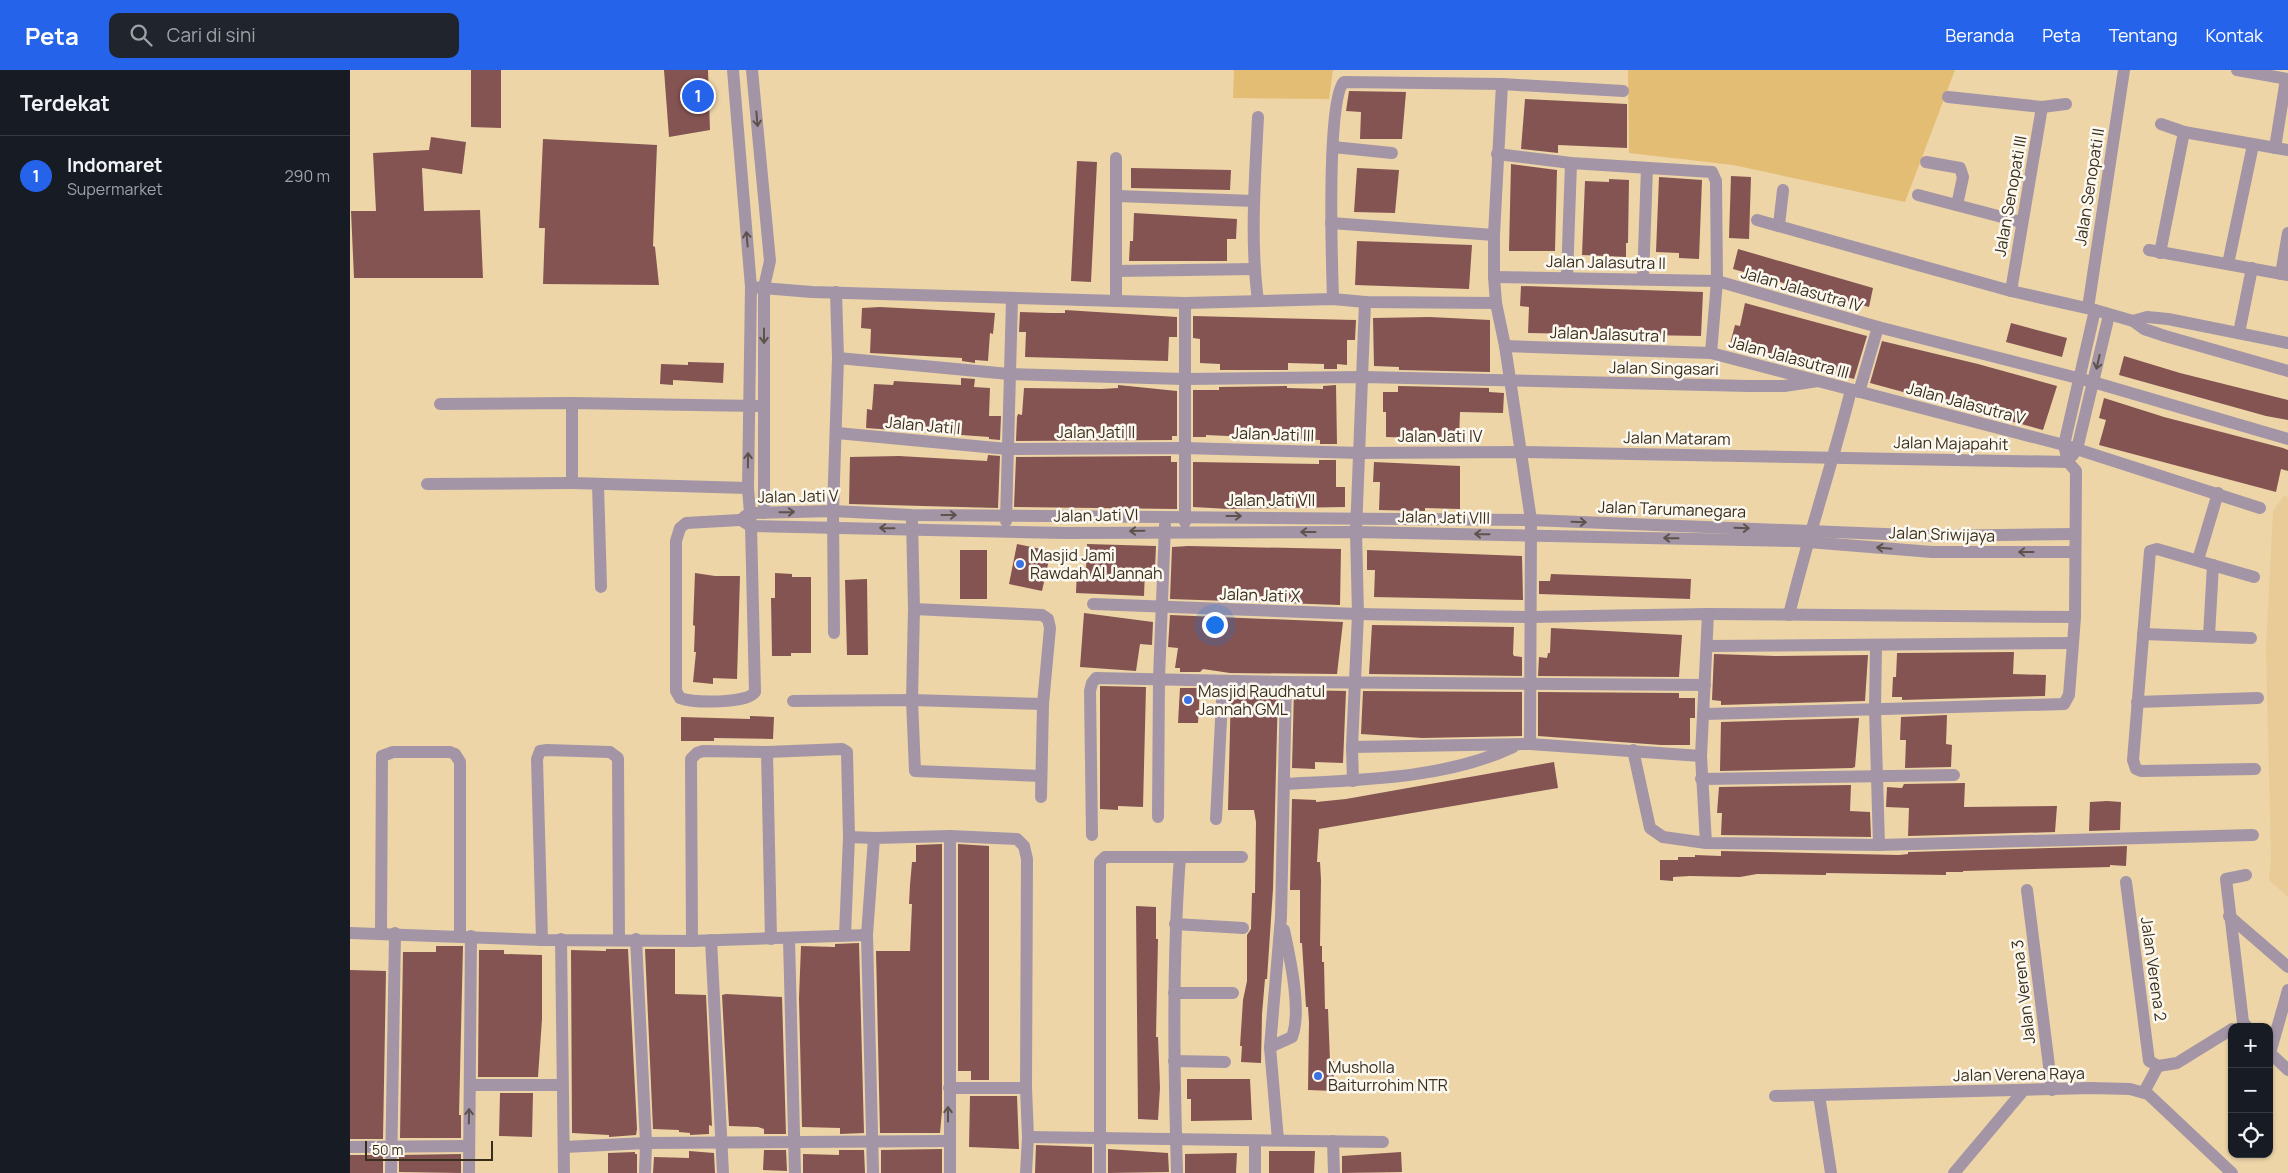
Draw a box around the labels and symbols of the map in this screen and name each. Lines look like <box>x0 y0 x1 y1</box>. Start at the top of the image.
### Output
pin: 1 <box>682 77 714 115</box>
one-way arrow <box>752 110 762 126</box>
street label: Jalan Senopati II <box>2069 127 2109 247</box>
street label: Jalan Senopati III <box>1989 134 2031 258</box>
one-way arrow <box>742 231 752 247</box>
street label: Jalan Jalasutra II <box>1546 250 1666 274</box>
street label: Jalan Jalasutra IV <box>1738 261 1866 317</box>
street label: Jalan Jalasutra I <box>1550 321 1666 347</box>
one-way arrow <box>759 328 769 344</box>
street label: Jalan Jalasutra III <box>1726 330 1852 384</box>
one-way arrow <box>2093 354 2102 370</box>
street label: Jalan Singasari <box>1609 356 1719 380</box>
street label: Jalan Jalasutra V <box>1904 377 2028 430</box>
street label: Jalan Jati I <box>885 411 961 439</box>
street label: Jalan Jati II <box>1057 421 1135 443</box>
street label: Jalan Jati III <box>1231 422 1315 446</box>
street label: Jalan Jati IV <box>1398 425 1483 447</box>
street label: Jalan Mataram <box>1623 426 1731 450</box>
street label: Jalan Majapahit <box>1893 431 2009 455</box>
one-way arrow <box>744 452 753 468</box>
street label: Jalan Jati V <box>757 484 839 508</box>
street label: Jalan Jati VII <box>1227 489 1315 511</box>
street label: Jalan Tarumanegara <box>1598 495 1746 523</box>
street label: Jalan Jati VI <box>1053 503 1139 527</box>
street label: Jalan Jati VIII <box>1398 505 1490 529</box>
one-way arrow <box>779 508 795 517</box>
one-way arrow <box>941 510 957 520</box>
one-way arrow <box>1226 511 1242 521</box>
one-way arrow <box>1571 517 1587 526</box>
street label: Jalan Sriwijaya <box>1888 521 1996 547</box>
one-way arrow <box>879 523 896 533</box>
one-way arrow <box>1733 523 1749 533</box>
one-way arrow <box>1129 527 1145 536</box>
one-way arrow <box>1300 527 1316 537</box>
one-way arrow <box>1474 530 1490 539</box>
one-way arrow <box>1663 534 1679 543</box>
one-way arrow <box>1876 543 1892 553</box>
place label: Masjid Jami Rawdah Al Jannah <box>1030 544 1162 584</box>
one-way arrow <box>2019 547 2035 557</box>
marker: Masjid Jami Rawdah Al Jannah <box>1014 558 1026 570</box>
street label: Jalan Jati X <box>1219 583 1301 607</box>
your location <box>1202 612 1228 638</box>
place label: Masjid Raudhatul Jannah GML <box>1198 680 1325 720</box>
marker: Masjid Raudhatul Jannah GML <box>1182 694 1194 706</box>
street label: Jalan Verena 2 <box>2136 915 2172 1023</box>
street label: Jalan Verena 3 <box>2006 939 2040 1045</box>
place label: Musholla Baiturrohim NTR <box>1328 1056 1448 1096</box>
street label: Jalan Verena Raya <box>1953 1062 2085 1086</box>
marker: Musholla Baiturrohim NTR <box>1312 1070 1324 1082</box>
one-way arrow <box>943 1107 953 1123</box>
one-way arrow <box>464 1108 474 1124</box>
scale bar <box>365 1138 492 1161</box>

